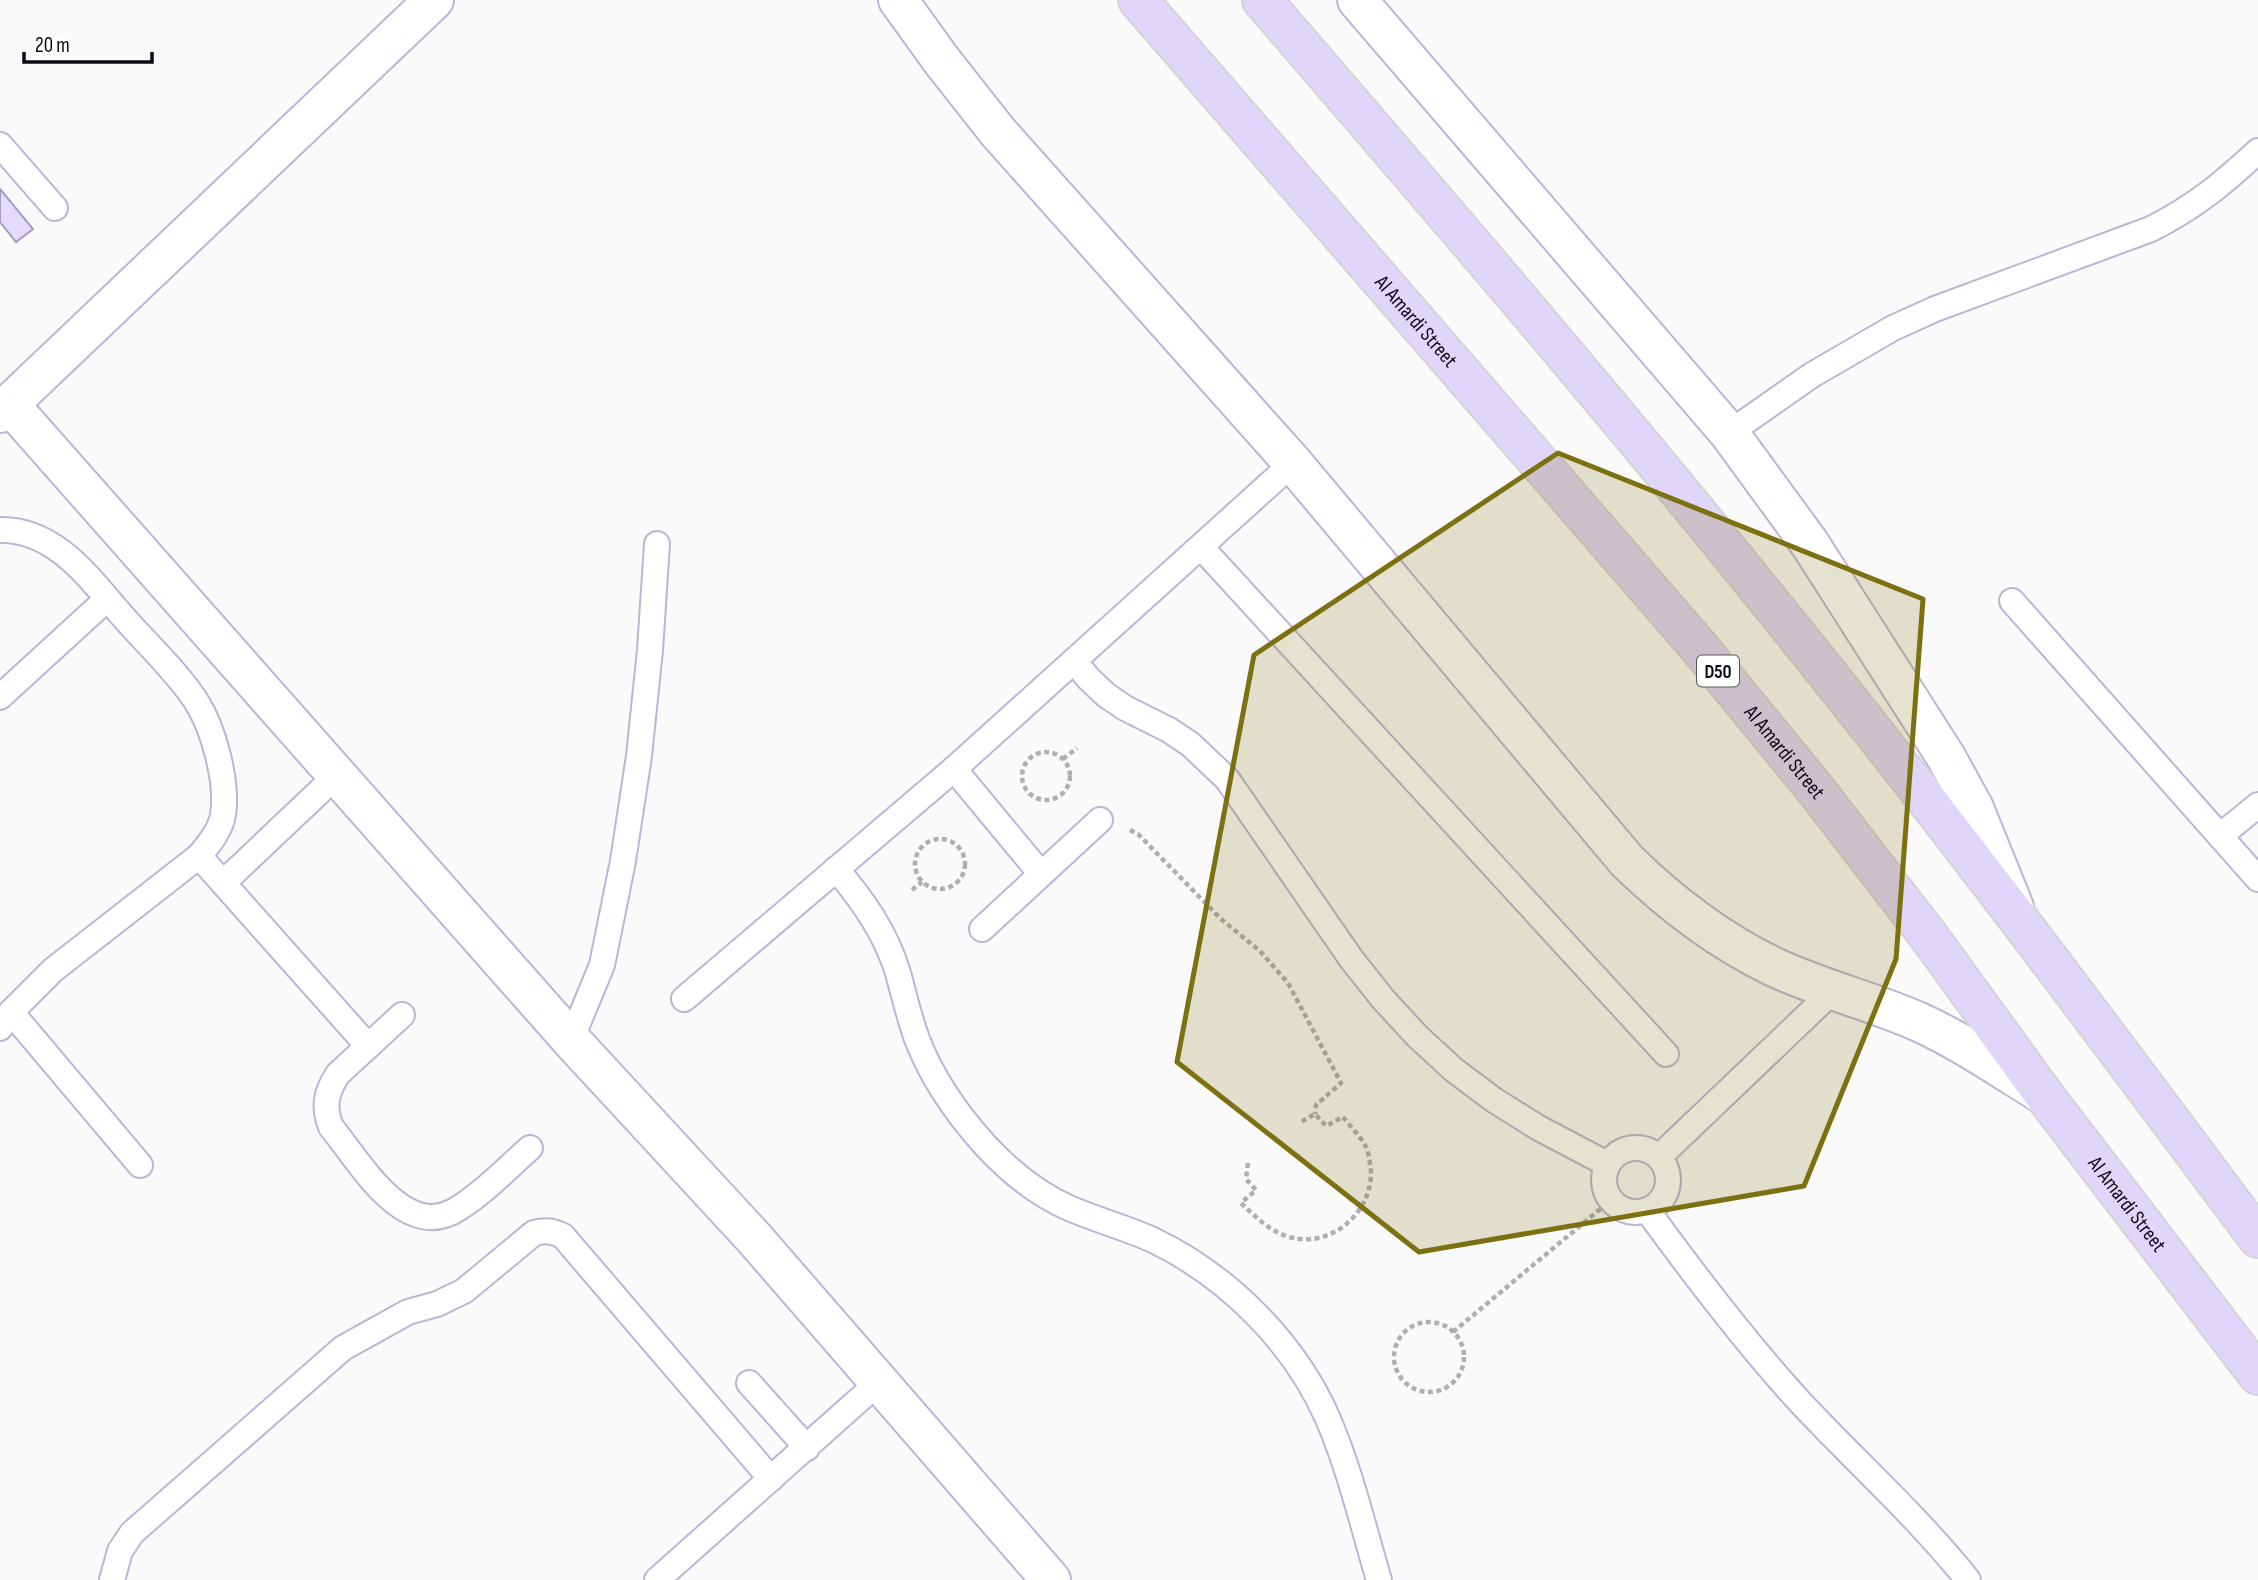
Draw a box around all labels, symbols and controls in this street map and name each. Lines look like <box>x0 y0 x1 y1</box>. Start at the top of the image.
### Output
scale bar <box>24 21 152 65</box>
text: 20 m <box>35 33 70 58</box>
street label: Al Amardi Street <box>1369 270 1463 373</box>
road number: D50 <box>1697 656 1739 686</box>
street label: Al Amardi Street <box>1738 700 1830 804</box>
street label: Al Amardi Street <box>2082 1151 2171 1257</box>

